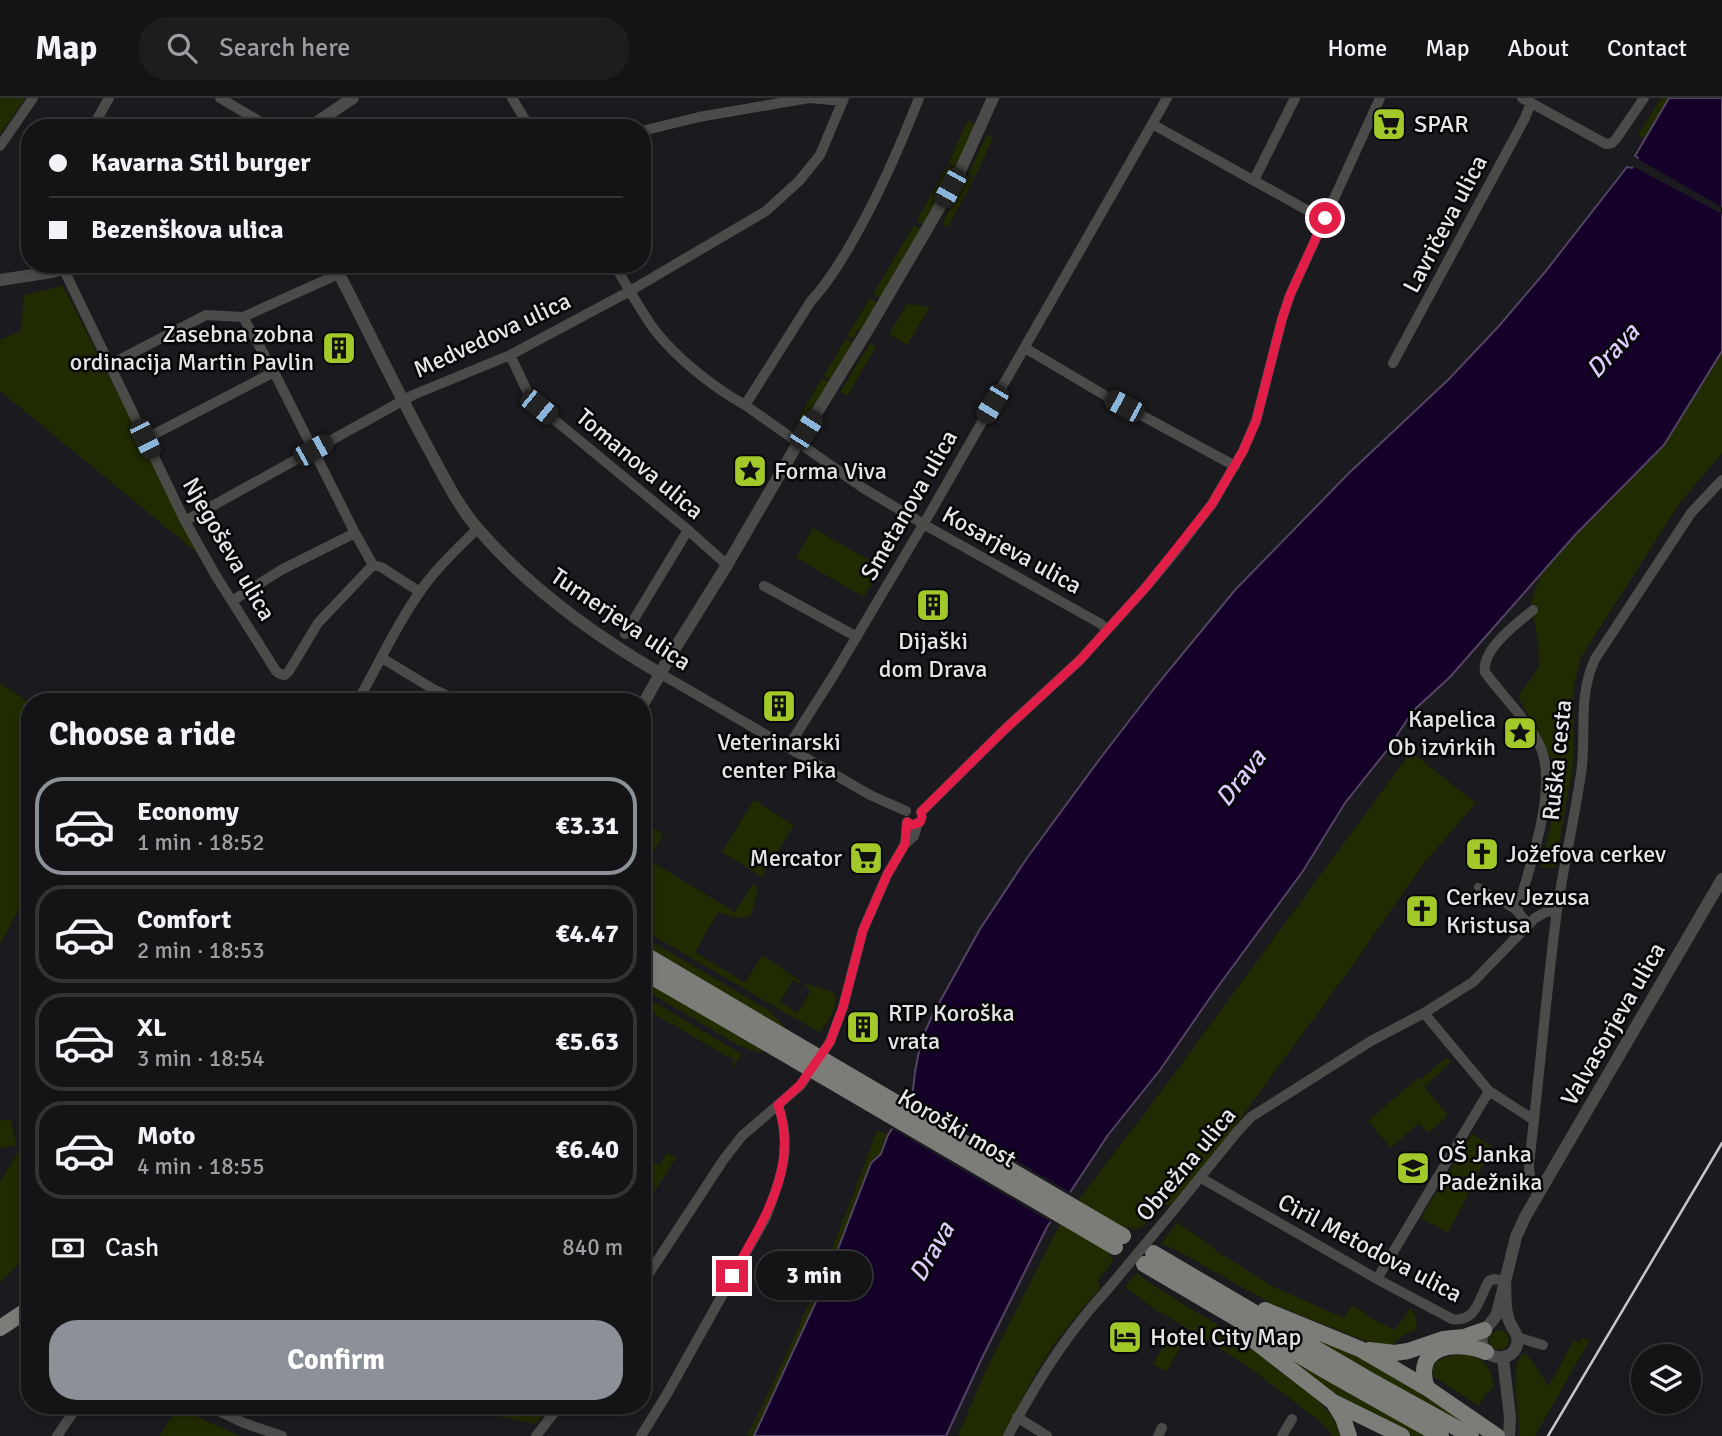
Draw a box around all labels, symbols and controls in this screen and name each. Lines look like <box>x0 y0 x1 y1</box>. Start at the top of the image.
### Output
search box <box>139 17 629 80</box>
text: Map <box>35 28 97 69</box>
icon: search <box>163 29 201 67</box>
text: Search here <box>219 32 350 64</box>
text: Home <box>1327 33 1387 63</box>
text: Map <box>1425 33 1470 63</box>
text: About <box>1508 33 1569 63</box>
text: Contact <box>1607 33 1687 63</box>
supermarket icon: SPAR <box>1370 105 1408 143</box>
place label: SPAR <box>1414 109 1469 139</box>
text: Kavarna Stil burger <box>91 147 311 179</box>
street label: Lavričeva ulica <box>1396 150 1494 298</box>
car <box>931 165 970 211</box>
route start <box>1309 202 1341 234</box>
text: Bezenškova ulica <box>91 214 284 246</box>
street label: Medvedova ulica <box>409 285 575 385</box>
water label: Drava <box>1579 316 1647 385</box>
place label: Zasebna zobna ordinacija Martin Pavlin <box>70 319 314 377</box>
building icon: Zasebna zobna ordinacija Martin Pavlin <box>320 329 358 367</box>
car <box>973 381 1012 427</box>
car <box>517 386 562 428</box>
car <box>1101 387 1148 425</box>
street label: Tomanova ulica <box>570 402 710 526</box>
car <box>786 407 827 453</box>
car <box>127 416 164 462</box>
street label: Smetanova ulica <box>854 424 964 586</box>
car <box>290 431 337 469</box>
place icon: Forma Viva <box>731 452 769 490</box>
place label: Forma Viva <box>774 456 887 486</box>
street label: Njegoševa ulica <box>176 472 282 626</box>
street label: Kosarjeva ulica <box>937 499 1087 601</box>
street label: Turnerjeva ulica <box>545 561 697 677</box>
building icon: Dijaški dom Drava <box>914 586 952 624</box>
place label: Dijaški dom Drava <box>879 626 987 684</box>
building icon: Veterinarski center Pika <box>760 687 798 725</box>
street label: Ruška cesta <box>1536 698 1578 822</box>
place label: Kapelica Ob izvirkih <box>1388 704 1496 762</box>
place icon: Kapelica Ob izvirkih <box>1501 714 1539 752</box>
text: Choose a ride <box>49 715 236 754</box>
place label: Veterinarski center Pika <box>717 727 841 785</box>
water label: Drava <box>1209 742 1274 813</box>
icon: car <box>53 795 116 858</box>
text: Economy <box>137 796 239 828</box>
text: €3.31 <box>555 810 619 842</box>
text: 1 min · 18:52 <box>137 828 265 857</box>
church icon: Jožefova cerkev <box>1463 835 1501 873</box>
supermarket icon: Mercator <box>847 839 885 877</box>
place label: Jožefova cerkev <box>1506 839 1666 869</box>
place label: Mercator <box>750 843 842 873</box>
place label: Cerkev Jezusa Kristusa <box>1446 882 1590 940</box>
church icon: Cerkev Jezusa Kristusa <box>1403 892 1441 930</box>
icon: car <box>53 903 116 966</box>
text: Comfort <box>137 904 231 936</box>
text: €4.47 <box>555 918 619 950</box>
text: 2 min · 18:53 <box>137 936 265 965</box>
street label: Valvasorjeva ulica <box>1554 937 1672 1111</box>
place label: RTP Koroška vrata <box>888 998 1015 1056</box>
building icon: RTP Koroška vrata <box>844 1008 882 1046</box>
icon: car <box>53 1011 116 1074</box>
text: XL <box>137 1012 167 1044</box>
text: €5.63 <box>555 1026 619 1058</box>
text: 3 min · 18:54 <box>137 1044 265 1073</box>
street label: Koroški most <box>892 1082 1022 1174</box>
street label: Obrežna ulica <box>1129 1101 1243 1227</box>
icon: car <box>53 1119 116 1182</box>
text: Moto <box>137 1120 195 1152</box>
text: €6.40 <box>555 1134 619 1166</box>
place label: OŠ Janka Padežnika <box>1438 1139 1542 1197</box>
school or university icon: OŠ Janka Padežnika <box>1394 1149 1432 1187</box>
text: 4 min · 18:55 <box>137 1152 265 1181</box>
street label: Ciril Metodova ulica <box>1273 1187 1467 1309</box>
water label: Drava <box>902 1216 962 1288</box>
icon: cash <box>49 1229 87 1267</box>
text: Cash <box>105 1232 159 1264</box>
text: 840 m <box>562 1233 623 1262</box>
callout: 3 min <box>756 1252 872 1300</box>
route end <box>716 1260 748 1292</box>
text: 3 min <box>786 1261 842 1290</box>
hotel icon: Hotel City Map <box>1106 1318 1144 1356</box>
button: Confirm <box>49 1320 623 1400</box>
place label: Hotel City Map <box>1150 1322 1301 1352</box>
map controls <box>1631 1344 1701 1414</box>
button: layers <box>1631 1344 1701 1414</box>

